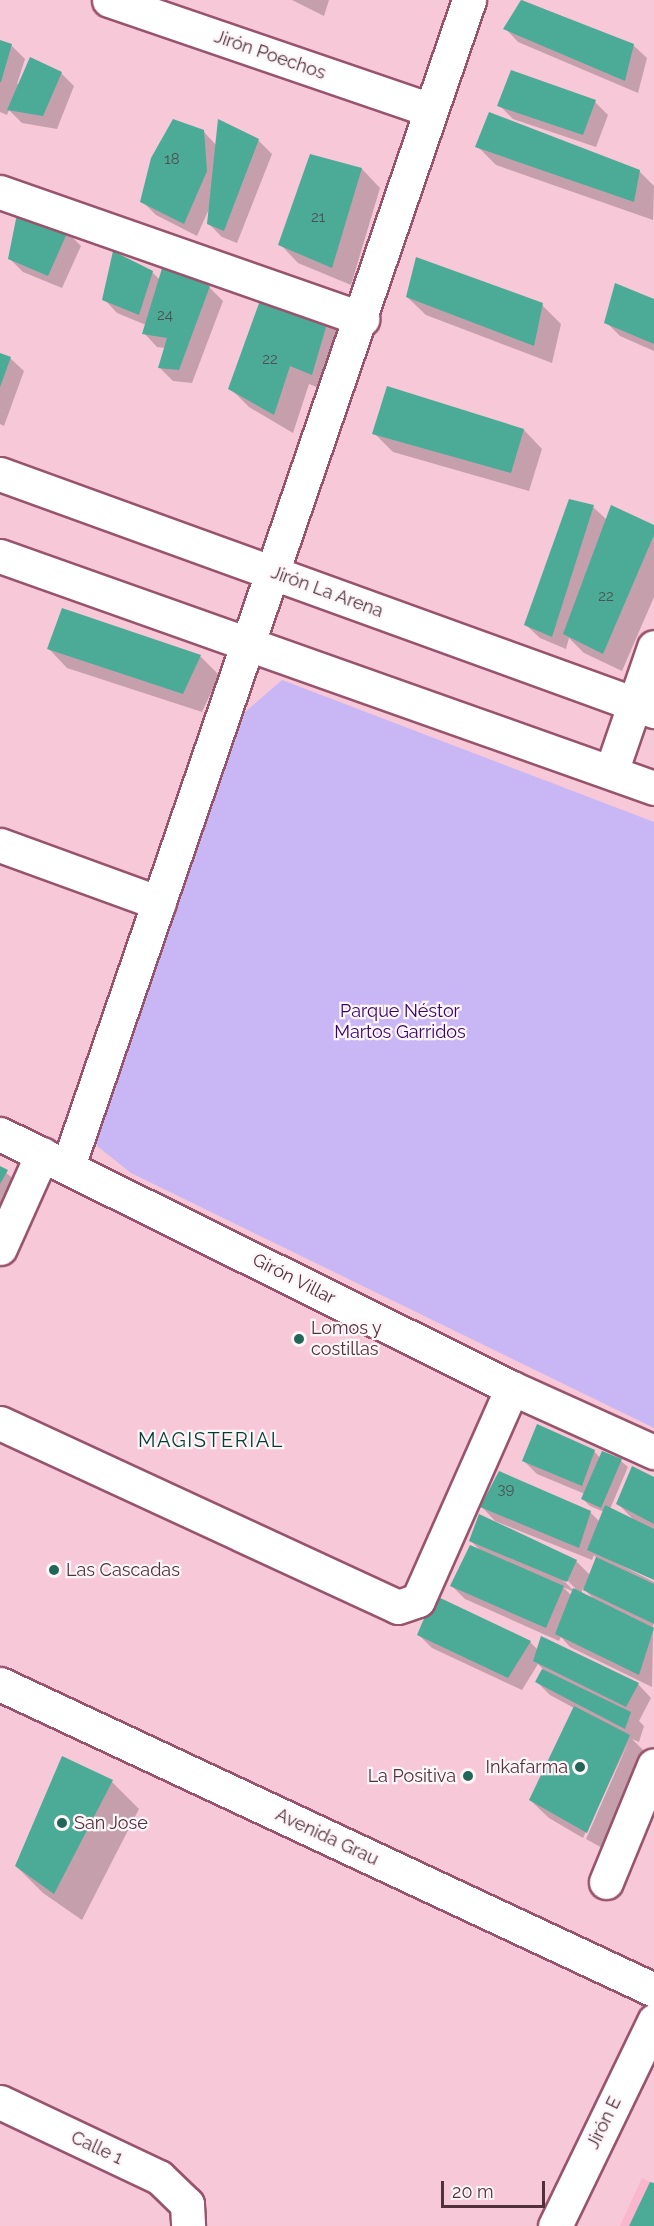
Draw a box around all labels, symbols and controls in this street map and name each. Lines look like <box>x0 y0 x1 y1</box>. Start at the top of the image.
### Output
street label: Jirón Poechos <box>211 26 329 84</box>
house number: 18 <box>164 151 180 169</box>
house number: 21 <box>311 209 325 227</box>
house number: 24 <box>157 307 173 325</box>
house number: 22 <box>262 351 278 369</box>
street label: Jirón La Arena <box>268 562 386 622</box>
house number: 22 <box>598 588 614 606</box>
park label: Parque Néstor Martos Garridos <box>334 1001 466 1044</box>
street label: Girón Villar <box>249 1249 339 1309</box>
place label: Lomos y costillas <box>311 1318 382 1360</box>
marker: Lomos y costillas <box>292 1332 306 1346</box>
district label: MAGISTERIAL <box>138 1428 284 1452</box>
house number: 39 <box>498 1481 514 1499</box>
place label: Las Cascadas <box>66 1559 180 1581</box>
marker: Las Cascadas <box>47 1563 61 1577</box>
place label: Inkafarma <box>485 1756 568 1778</box>
marker: Inkafarma <box>573 1760 587 1774</box>
place label: La Positiva <box>368 1765 456 1787</box>
marker: La Positiva <box>461 1769 475 1783</box>
street label: Avenida Grau <box>272 1804 382 1870</box>
place label: San Jose <box>74 1812 148 1834</box>
marker: San Jose <box>55 1816 69 1830</box>
street label: Jirón E <box>582 2093 626 2153</box>
street label: Calle 1 <box>68 2127 126 2169</box>
scale bar <box>444 2169 548 2207</box>
text: 20 m <box>452 2181 494 2202</box>

